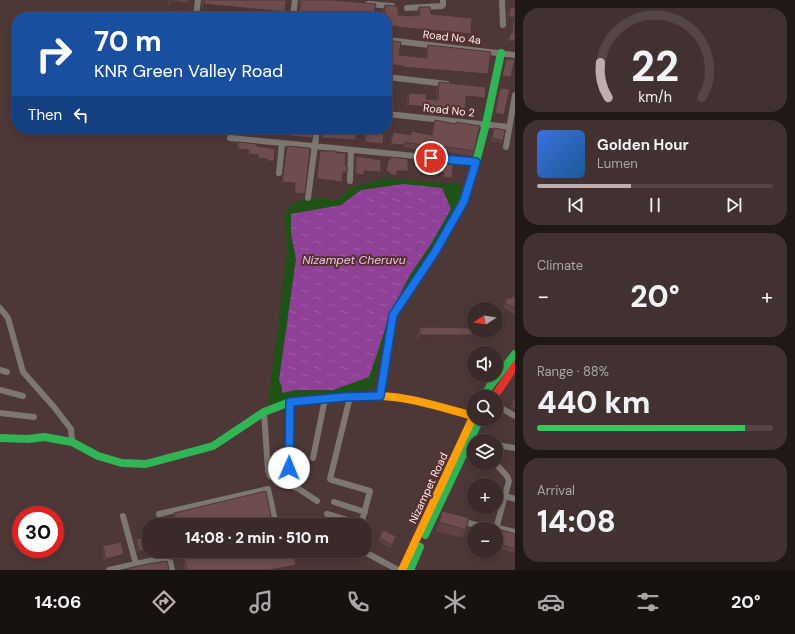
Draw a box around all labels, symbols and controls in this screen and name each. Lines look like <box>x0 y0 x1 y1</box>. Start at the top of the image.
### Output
text: 70 m <box>94 23 162 60</box>
street label: Road No 4a <box>422 27 482 47</box>
icon: right <box>28 28 80 80</box>
text: 22 <box>631 40 679 94</box>
text: KNR Green Valley Road <box>94 59 283 83</box>
text: km/h <box>638 88 672 106</box>
street label: Road No 2 <box>422 100 476 120</box>
icon: left <box>70 104 92 126</box>
text: Then <box>28 105 62 125</box>
text: Golden Hour <box>597 135 689 155</box>
pin <box>414 141 448 175</box>
icon: arrive <box>420 147 442 169</box>
text: Lumen <box>597 155 638 172</box>
icon: previous <box>565 194 587 216</box>
icon: pause <box>644 194 666 216</box>
icon: next <box>723 194 745 216</box>
water label: Nizampet Cheruvu <box>302 252 406 268</box>
text: Climate <box>537 257 583 274</box>
text: 20° <box>630 277 680 316</box>
text: − <box>537 282 549 311</box>
text: + <box>761 282 773 311</box>
north arrow <box>467 302 503 338</box>
map controls <box>467 302 503 558</box>
button: sound <box>467 346 503 382</box>
text: Range · 88% <box>537 363 609 380</box>
text: 440 km <box>537 383 650 422</box>
button: search <box>467 390 503 426</box>
button: layers <box>467 434 503 470</box>
position arrow <box>268 447 310 489</box>
street label: Nizampet Road <box>405 450 451 526</box>
button: + <box>467 478 503 514</box>
text: Arrival <box>537 482 575 499</box>
text: 14:08 <box>537 502 616 541</box>
speed limit sign: 30 <box>12 506 64 558</box>
button: − <box>467 522 503 558</box>
text: 14:08 · 2 min · 510 m <box>185 528 329 548</box>
icon: directions <box>150 588 178 616</box>
icon: music <box>247 588 275 616</box>
icon: phone <box>344 588 372 616</box>
icon: climate <box>441 588 469 616</box>
icon: car <box>537 588 565 616</box>
icon: filters <box>634 588 662 616</box>
text: 14:06 <box>34 590 81 614</box>
text: 20° <box>731 590 761 614</box>

